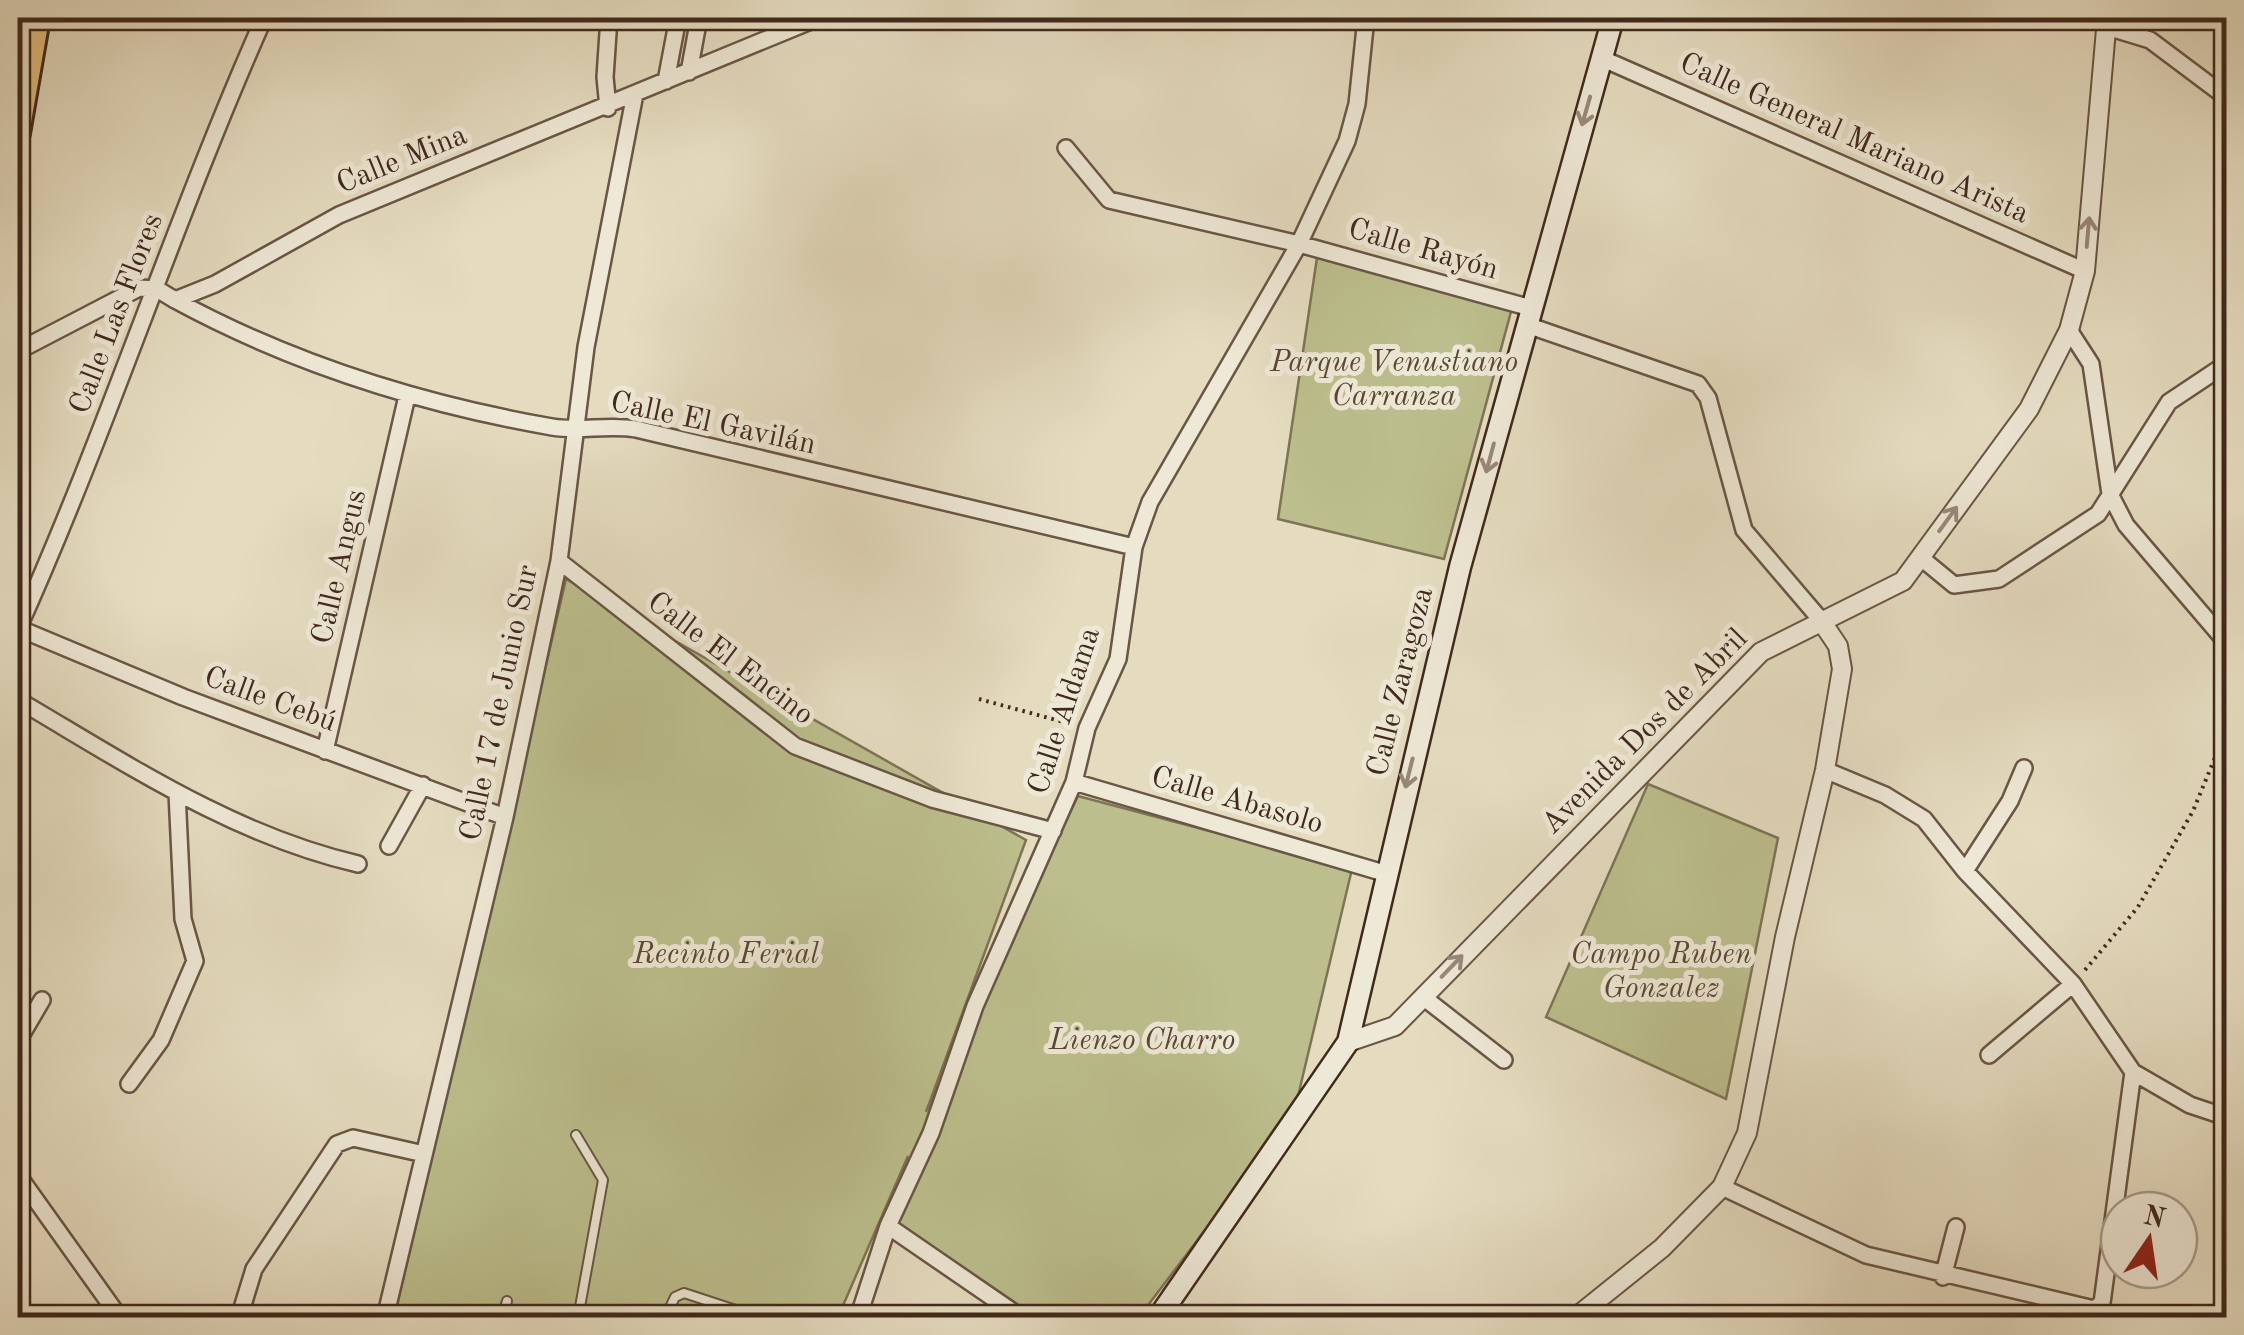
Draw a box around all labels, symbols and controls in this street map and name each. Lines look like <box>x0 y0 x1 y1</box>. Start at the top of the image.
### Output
street label: Calle General Mariano Arista <box>1675 48 2033 230</box>
one-way arrow <box>1576 95 1595 126</box>
street label: Calle Mina <box>333 120 472 200</box>
street label: Calle Las Flores <box>65 210 169 418</box>
street label: Calle Rayón <box>1345 214 1501 286</box>
one-way arrow <box>2079 217 2098 249</box>
park label: Parque Venustiano Carranza <box>1269 348 1518 412</box>
street label: Calle El Gavilán <box>608 388 818 460</box>
one-way arrow <box>1480 442 1499 473</box>
street label: Calle Angus <box>308 487 372 647</box>
one-way arrow <box>1937 506 1958 533</box>
street label: Calle 17 de Junio Sur <box>456 562 544 844</box>
street label: Calle Zaragoza <box>1363 584 1439 780</box>
street label: Calle El Encino <box>641 587 819 731</box>
street label: Calle Aldama <box>1024 624 1106 798</box>
street label: Avenida Dos de Abril <box>1537 624 1753 840</box>
street label: Calle Cebú <box>200 662 340 738</box>
one-way arrow <box>1399 756 1417 788</box>
street label: Calle Abasolo <box>1148 762 1326 840</box>
park label: Recinto Ferial <box>632 940 819 970</box>
park label: Campo Ruben Gonzalez <box>1570 940 1752 1004</box>
one-way arrow <box>1440 955 1464 979</box>
park label: Lienzo Charro <box>1048 1026 1235 1056</box>
north arrow <box>2099 1190 2199 1290</box>
text: N <box>2140 1203 2168 1235</box>

